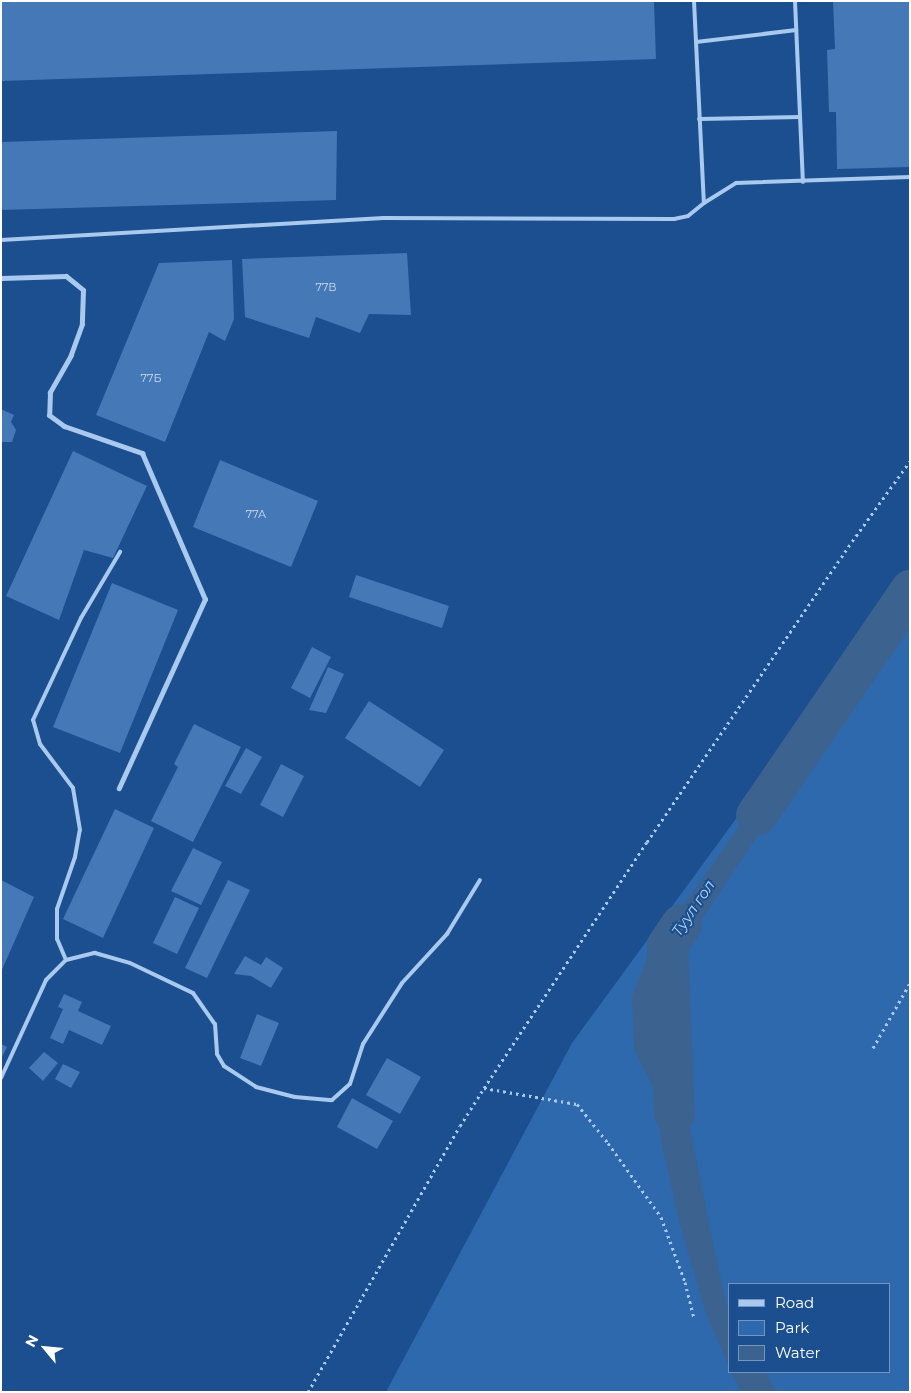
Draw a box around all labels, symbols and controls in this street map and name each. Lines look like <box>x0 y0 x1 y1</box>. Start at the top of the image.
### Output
house number: 77В <box>315 280 337 294</box>
house number: 77Б <box>141 371 161 385</box>
house number: 77А <box>246 507 266 521</box>
water label: Туул гол <box>668 876 718 940</box>
legend <box>728 1283 891 1373</box>
text: Road <box>775 1293 814 1312</box>
text: Park <box>775 1318 809 1337</box>
north arrow <box>20 1323 70 1373</box>
text: N <box>21 1332 42 1350</box>
text: Water <box>775 1343 821 1362</box>

